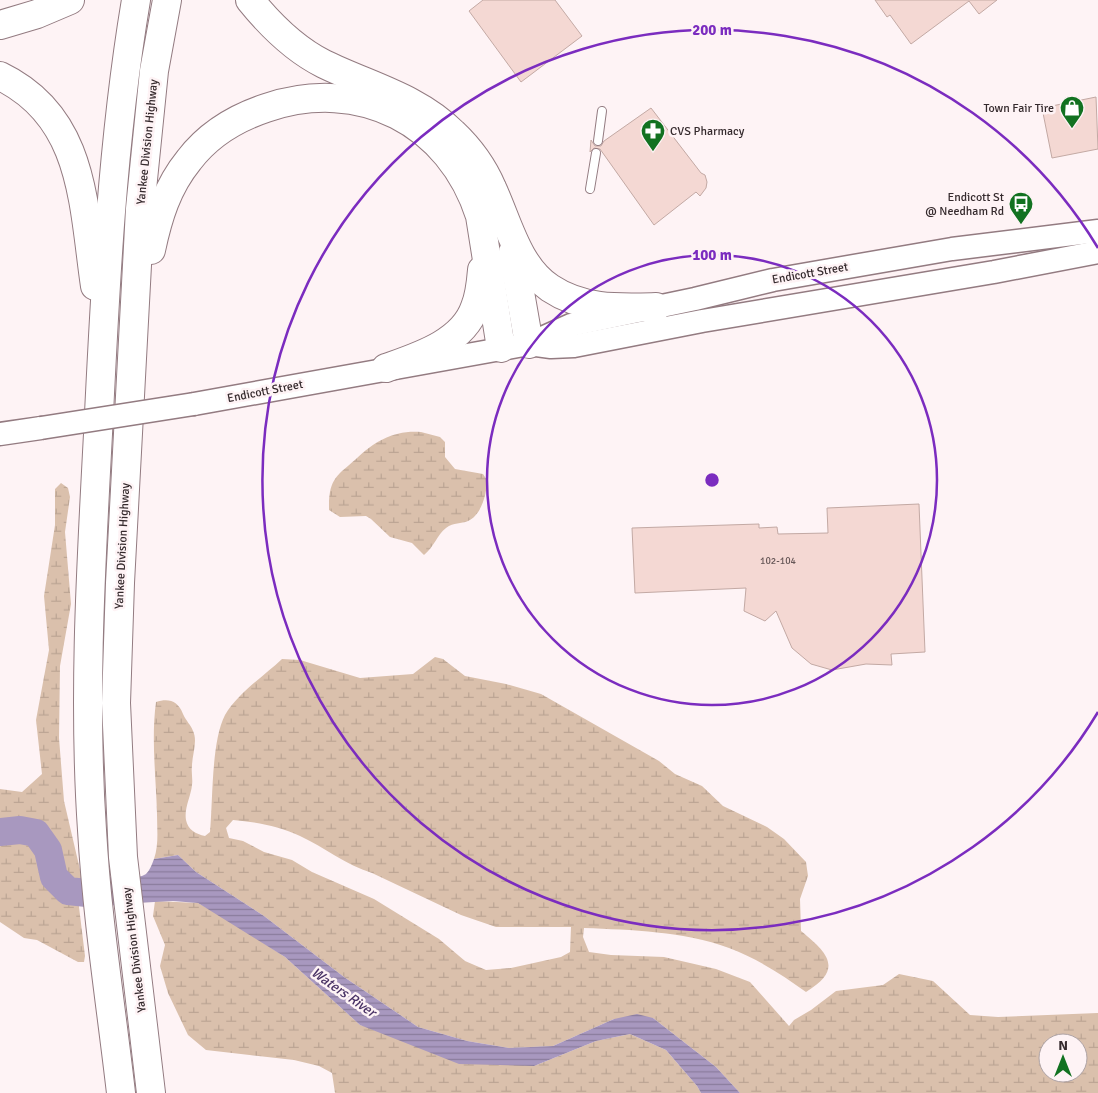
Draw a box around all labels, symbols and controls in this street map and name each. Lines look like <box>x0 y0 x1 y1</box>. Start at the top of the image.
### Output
text: 200 m <box>692 21 732 39</box>
street label: Yankee Division Highway <box>133 78 162 206</box>
shop icon: Town Fair Tire <box>1059 95 1085 129</box>
place label: Town Fair Tire <box>983 101 1054 116</box>
pharmacy icon: CVS Pharmacy <box>640 118 666 152</box>
place label: CVS Pharmacy <box>670 124 745 139</box>
place label: Endicott St @ Needham Rd <box>925 190 1004 219</box>
bus stop icon: Endicott St @ Needham Rd <box>1008 191 1034 225</box>
text: 100 m <box>692 246 732 264</box>
street label: Endicott Street <box>771 259 849 288</box>
street label: Endicott Street <box>226 377 304 406</box>
centre of rings <box>703 471 721 489</box>
street label: Yankee Division Highway <box>112 482 133 609</box>
house number: 102-104 <box>760 555 797 567</box>
street label: Yankee Division Highway <box>119 886 150 1013</box>
water label: Waters River <box>308 964 381 1022</box>
north arrow <box>1038 1033 1088 1083</box>
text: N <box>1058 1037 1068 1054</box>

